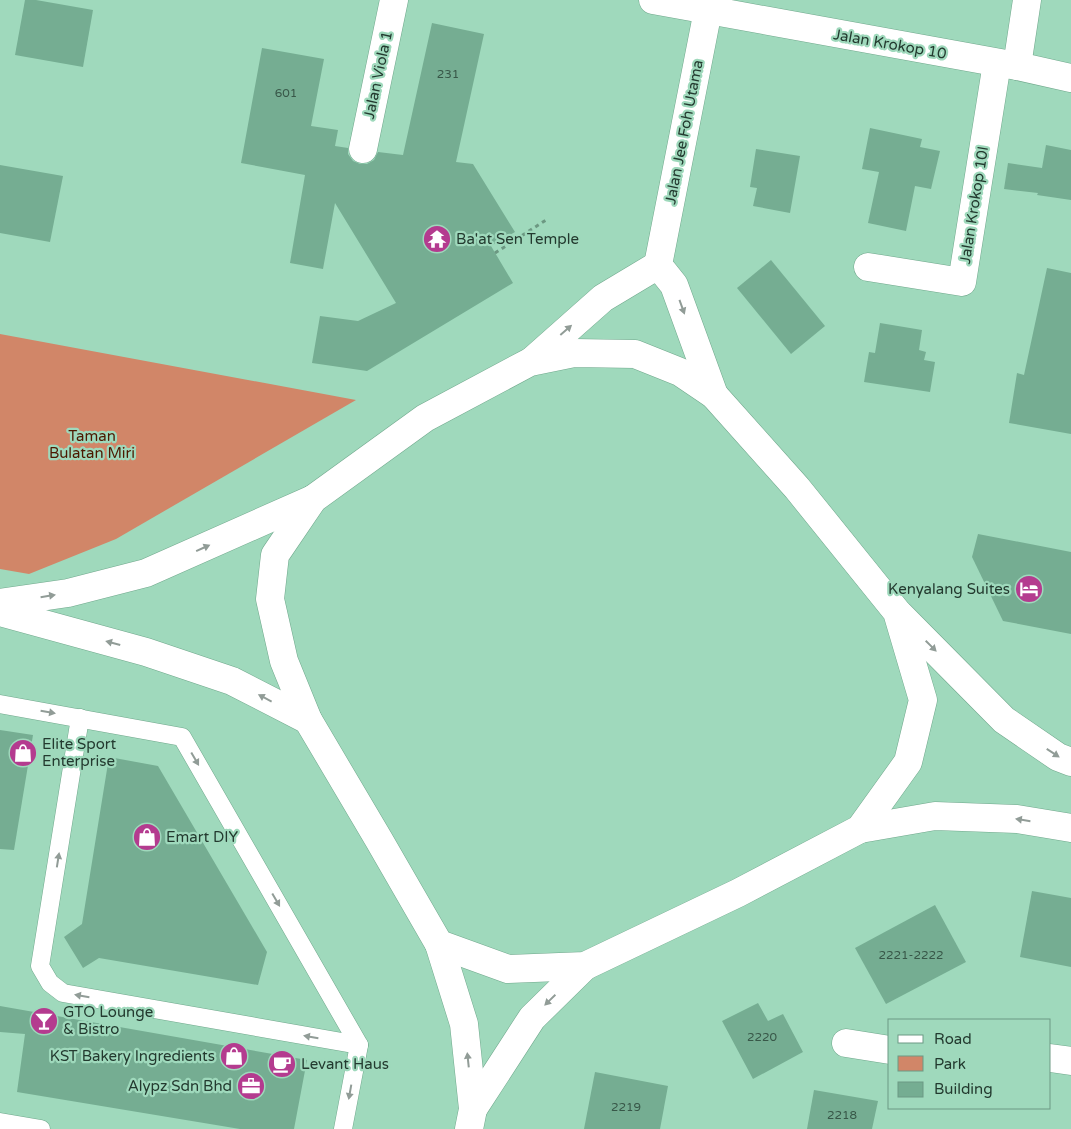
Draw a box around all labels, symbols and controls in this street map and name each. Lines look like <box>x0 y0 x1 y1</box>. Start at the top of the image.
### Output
street label: Jalan Krokop 10 <box>832 25 948 63</box>
street label: Jalan Viola 1 <box>360 29 396 121</box>
street label: Jalan Jee Foh Utama <box>661 58 707 206</box>
house number: 231 <box>437 67 459 81</box>
house number: 601 <box>275 86 297 100</box>
street label: Jalan Krokop 10I <box>956 145 992 265</box>
temple icon: Ba'at Sen Temple <box>422 224 452 254</box>
place label: Ba'at Sen Temple <box>456 230 579 248</box>
one-way arrow <box>678 300 686 315</box>
one-way arrow <box>560 325 573 336</box>
park label: Taman Bulatan Miri <box>49 427 135 462</box>
one-way arrow <box>196 543 210 551</box>
hotel icon: Kenyalang Suites <box>1014 574 1044 604</box>
place label: Kenyalang Suites <box>888 580 1010 598</box>
one-way arrow <box>41 592 57 600</box>
one-way arrow <box>105 638 120 646</box>
one-way arrow <box>925 640 937 652</box>
one-way arrow <box>258 694 272 702</box>
one-way arrow <box>40 709 56 717</box>
place label: Elite Sport Enterprise <box>42 735 117 770</box>
shop icon: Elite Sport Enterprise <box>8 738 38 768</box>
one-way arrow <box>1046 748 1059 758</box>
one-way arrow <box>191 753 200 766</box>
one-way arrow <box>1015 816 1031 824</box>
shop icon: Emart DIY <box>132 822 162 852</box>
place label: Emart DIY <box>166 828 239 846</box>
one-way arrow <box>54 852 62 868</box>
one-way arrow <box>272 893 280 908</box>
house number: 2221-2222 <box>878 948 944 962</box>
one-way arrow <box>73 992 89 1000</box>
one-way arrow <box>545 994 557 1006</box>
place label: GTO Lounge & Bistro <box>63 1003 153 1038</box>
bar icon: GTO Lounge & Bistro <box>29 1006 59 1036</box>
legend <box>888 1019 1051 1109</box>
house number: 2220 <box>747 1030 778 1044</box>
text: Road <box>934 1030 972 1048</box>
one-way arrow <box>302 1032 318 1040</box>
shop icon: KST Bakery Ingredients <box>219 1041 249 1071</box>
place label: KST Bakery Ingredients <box>50 1047 215 1065</box>
cafe icon: Levant Haus <box>267 1049 297 1079</box>
one-way arrow <box>464 1052 472 1068</box>
place label: Levant Haus <box>301 1055 389 1073</box>
text: Park <box>934 1055 966 1073</box>
office icon: Alypz Sdn Bhd <box>236 1071 266 1101</box>
place label: Alypz Sdn Bhd <box>128 1077 232 1095</box>
text: Building <box>934 1080 993 1098</box>
one-way arrow <box>346 1085 354 1101</box>
house number: 2219 <box>611 1100 641 1114</box>
house number: 2218 <box>827 1108 857 1122</box>

